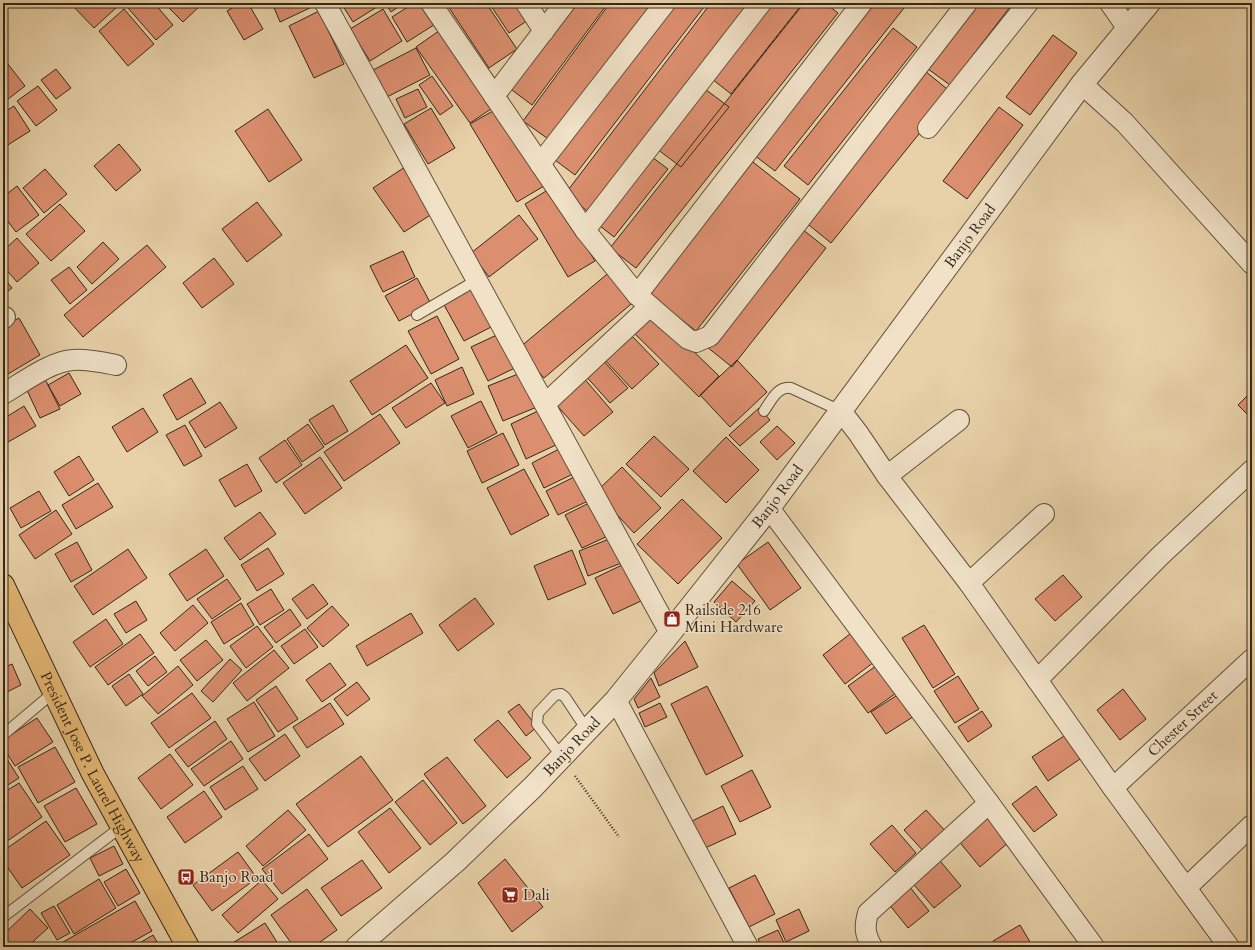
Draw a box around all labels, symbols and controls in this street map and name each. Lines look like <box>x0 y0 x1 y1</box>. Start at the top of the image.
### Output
street label: Banjo Road <box>940 200 1000 272</box>
street label: Banjo Road <box>747 461 808 532</box>
place label: Railside 216 Mini Hardware <box>685 600 784 637</box>
shop icon: Railside 216 Mini Hardware <box>662 609 682 629</box>
street label: President Jose P. Laurel Highway <box>36 668 150 866</box>
street label: Chester Street <box>1143 686 1222 761</box>
street label: Banjo Road <box>539 713 605 780</box>
bus stop icon: Banjo Road <box>176 867 196 887</box>
place label: Banjo Road <box>199 867 274 887</box>
supermarket icon: Dali <box>500 885 520 905</box>
place label: Dali <box>523 885 550 905</box>

